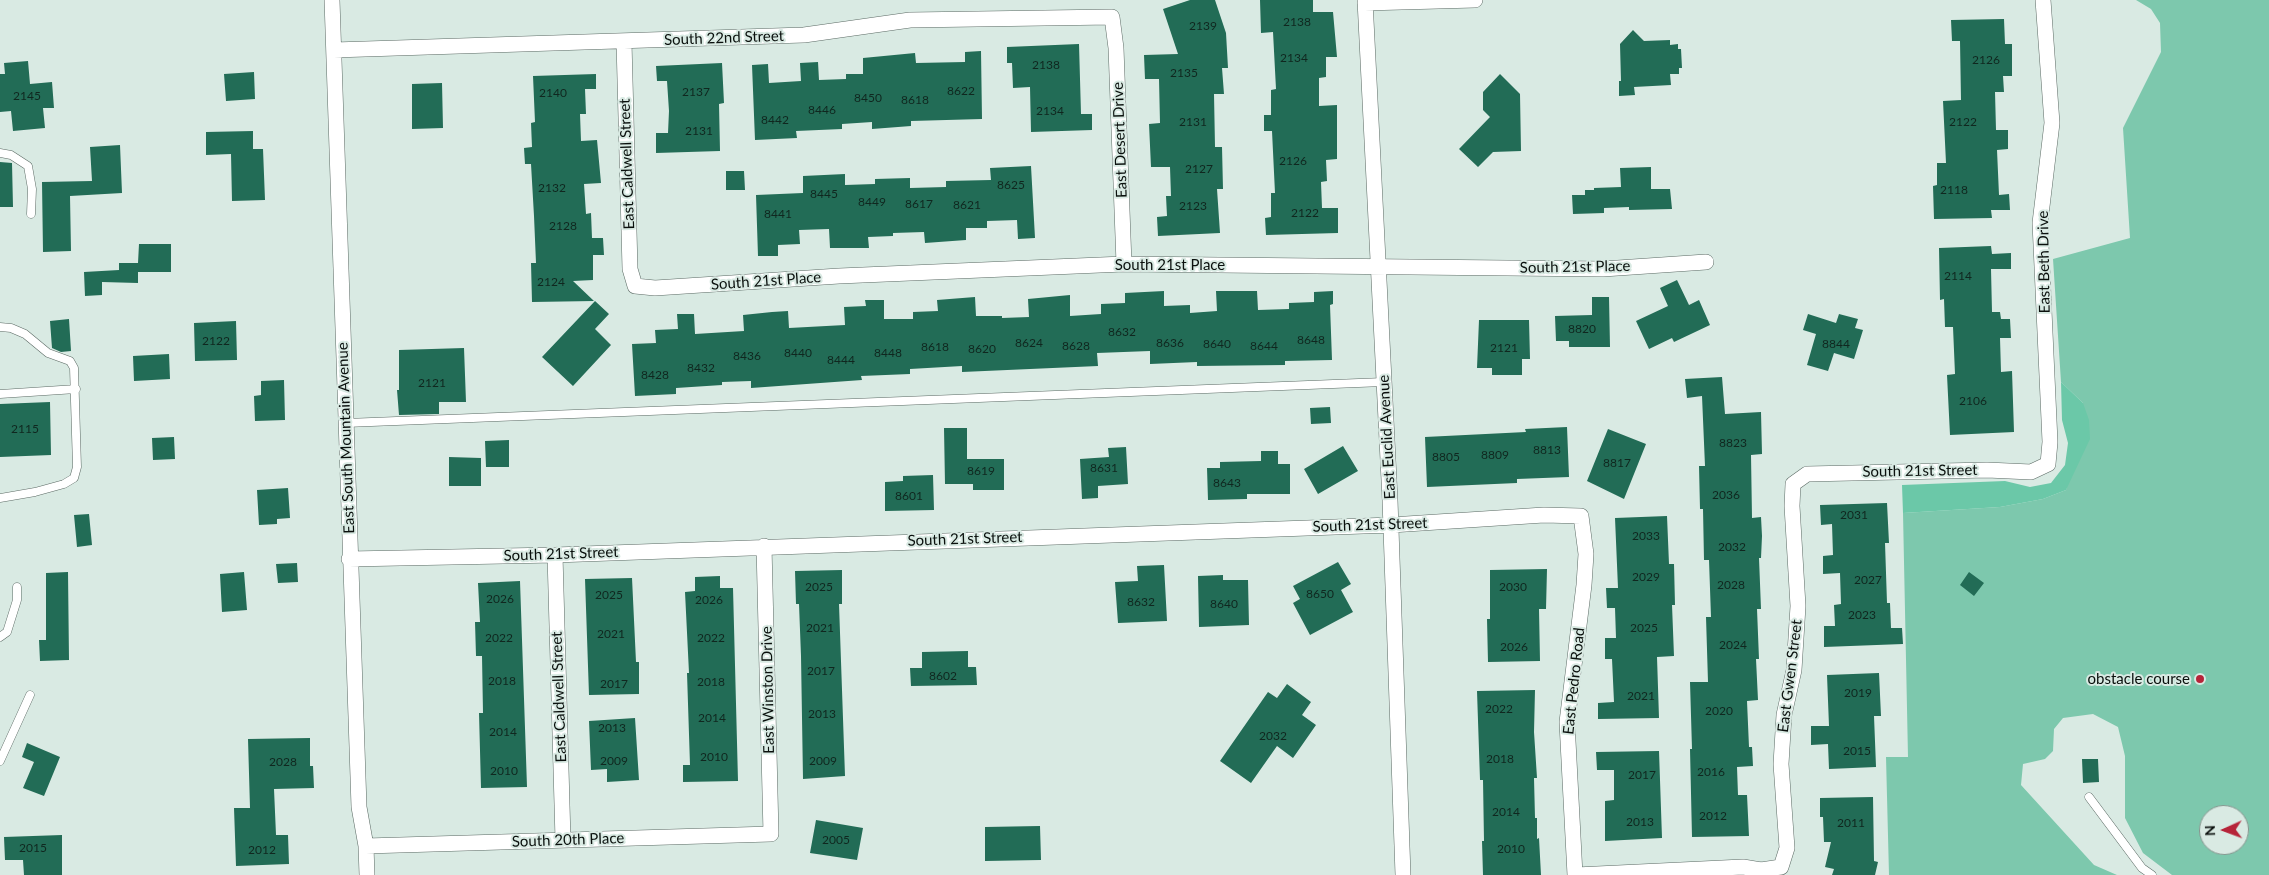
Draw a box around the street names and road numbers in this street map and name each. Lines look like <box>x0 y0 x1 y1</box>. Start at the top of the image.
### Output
street label: South 22nd Street <box>664 27 784 49</box>
street label: East Desert Drive <box>1109 82 1131 198</box>
street label: East Caldwell Street <box>616 98 638 230</box>
street label: East Beth Drive <box>2034 211 2054 313</box>
street label: South 21st Place <box>1115 256 1225 274</box>
street label: South 21st Place <box>1520 257 1630 277</box>
street label: South 21st Place <box>710 268 822 294</box>
street label: East South Mountain Avenue <box>334 342 358 534</box>
street label: East Euclid Avenue <box>1375 374 1399 500</box>
street label: South 21st Street <box>1862 461 1978 481</box>
street label: South 21st Street <box>1312 514 1428 536</box>
street label: South 21st Street <box>907 528 1023 550</box>
street label: South 21st Street <box>503 543 619 565</box>
street label: East Gwen Street <box>1774 618 1806 734</box>
street label: East Winston Drive <box>758 626 778 754</box>
street label: East Pedro Road <box>1559 627 1589 735</box>
street label: East Caldwell Street <box>548 631 570 763</box>
street label: South 20th Place <box>512 829 624 851</box>

